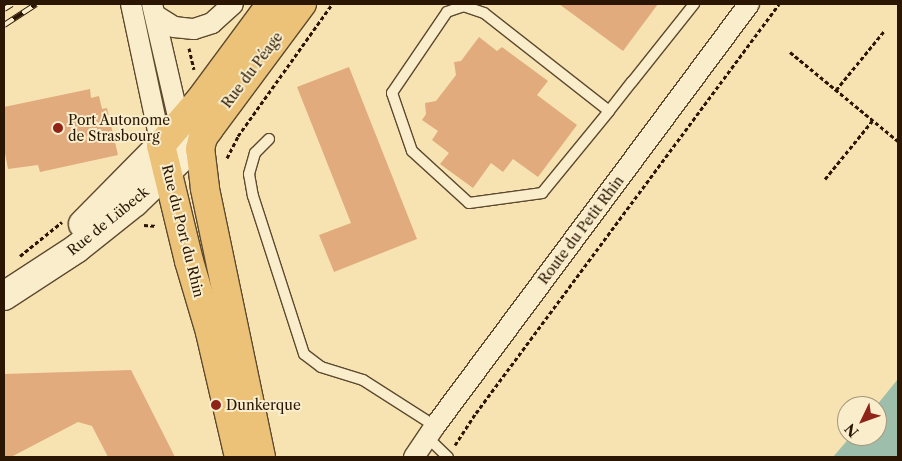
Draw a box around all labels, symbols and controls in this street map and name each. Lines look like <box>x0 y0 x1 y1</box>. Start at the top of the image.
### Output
street label: Rue du Péage <box>218 29 286 111</box>
place label: Port Autonome de Strasbourg <box>68 112 171 144</box>
marker: Port Autonome de Strasbourg <box>52 122 64 134</box>
street label: Rue du Port du Rhin <box>158 163 208 299</box>
street label: Route du Petit Rhin <box>535 172 627 288</box>
street label: Rue de Lübeck <box>64 183 152 259</box>
north arrow <box>837 396 887 446</box>
place label: Dunkerque <box>226 397 301 413</box>
marker: Dunkerque <box>210 399 222 411</box>
text: N <box>841 420 862 441</box>

